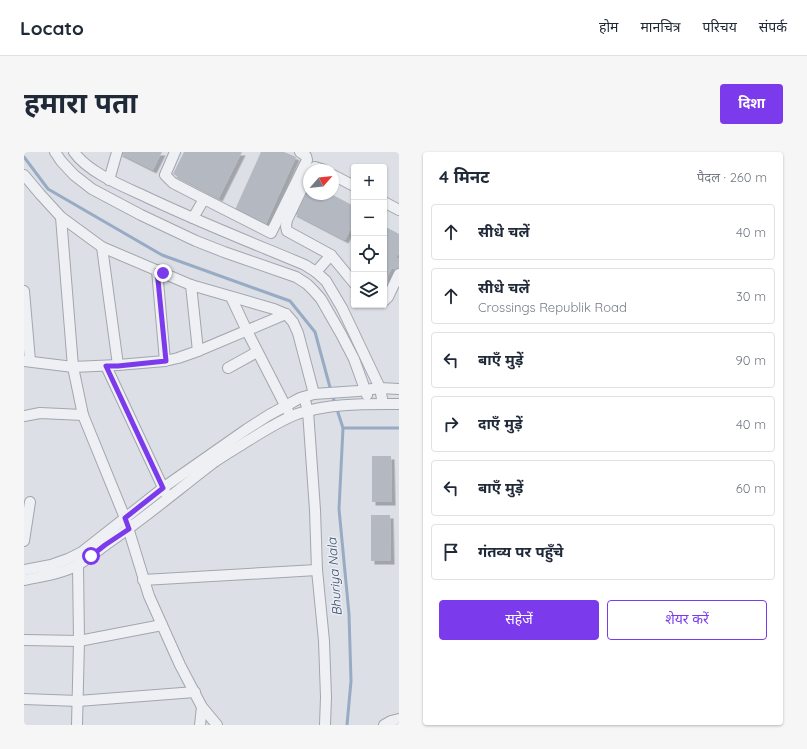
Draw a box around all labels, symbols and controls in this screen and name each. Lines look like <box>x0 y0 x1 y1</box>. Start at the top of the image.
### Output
text: Locato <box>20 16 84 40</box>
text: होम <box>599 18 618 36</box>
text: मानचित्र <box>640 18 681 36</box>
text: परिचय <box>703 18 737 36</box>
text: संपर्क <box>759 18 787 36</box>
button: दिशा <box>720 84 783 124</box>
text: हमारा पता <box>24 85 138 120</box>
north arrow <box>303 164 339 200</box>
map controls <box>351 164 387 308</box>
button: + <box>351 164 387 200</box>
text: 4 मिनट <box>439 166 489 187</box>
text: पैदल · 260 m <box>697 169 767 185</box>
button: − <box>351 200 387 236</box>
icon: ahead <box>440 221 462 243</box>
text: सीधे चलें <box>478 222 529 241</box>
text: 40 m <box>736 224 766 240</box>
button: locate <box>351 236 387 272</box>
route end <box>154 264 172 282</box>
button: layers <box>351 272 387 308</box>
text: सीधे चलें <box>478 278 529 297</box>
icon: ahead <box>440 285 462 307</box>
text: 30 m <box>736 288 766 304</box>
text: Crossings Republik Road <box>478 299 627 315</box>
icon: left <box>440 349 462 371</box>
text: बाएँ मुड़ें <box>478 350 523 369</box>
text: 90 m <box>736 352 766 368</box>
icon: right <box>440 413 462 435</box>
text: दाएँ मुड़ें <box>478 414 522 433</box>
text: 40 m <box>736 416 766 432</box>
icon: left <box>440 477 462 499</box>
text: बाएँ मुड़ें <box>478 478 523 497</box>
text: 60 m <box>736 480 766 496</box>
water label: Bhuriya Nala <box>323 536 345 616</box>
icon: arrive <box>440 541 462 563</box>
text: गंतव्य पर पहुँचे <box>478 542 564 561</box>
route start <box>82 547 100 565</box>
button: सहेजें <box>439 600 599 640</box>
button: शेयर करें <box>607 600 767 640</box>

